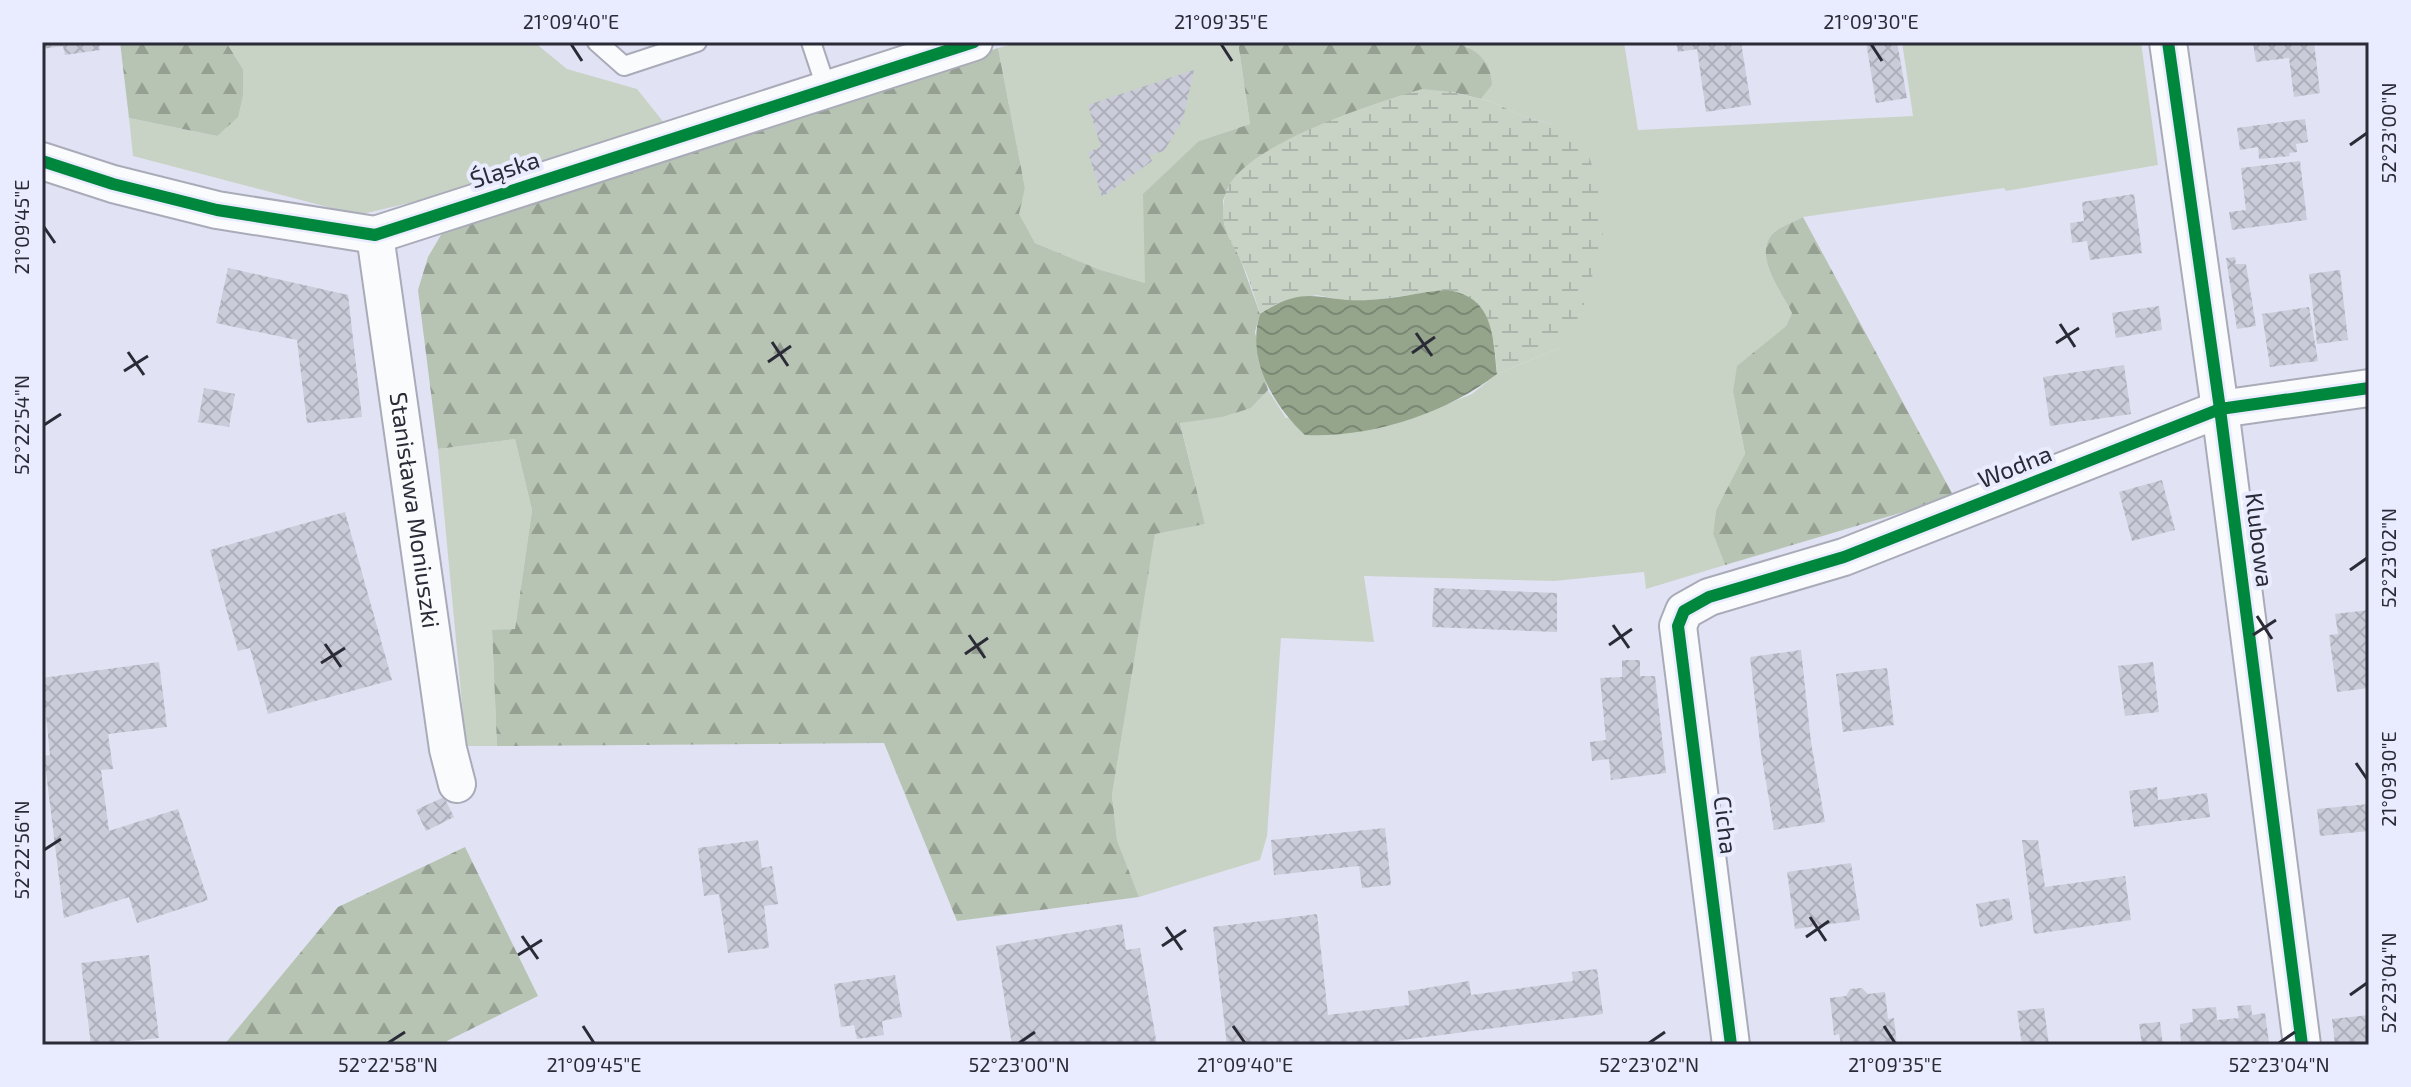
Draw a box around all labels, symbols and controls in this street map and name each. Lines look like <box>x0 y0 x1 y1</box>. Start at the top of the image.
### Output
text: 21°09'40"E <box>523 9 619 33</box>
text: 21°09'35"E <box>1174 9 1268 33</box>
text: 21°09'30"E <box>1823 9 1919 33</box>
text: 52°23'00"N <box>2376 82 2400 184</box>
street label: Śląska <box>466 144 543 193</box>
text: 21°09'45"E <box>9 179 33 275</box>
text: 52°22'54"N <box>9 375 33 475</box>
street label: Stanisława Moniuszki <box>384 390 447 630</box>
street label: Wodna <box>1973 438 2055 493</box>
street label: Klubowa <box>2240 491 2281 589</box>
text: 52°23'02"N <box>2376 508 2400 608</box>
text: 21°09'30"E <box>2376 731 2400 827</box>
street label: Cicha <box>1709 794 1744 856</box>
text: 52°22'56"N <box>9 800 33 900</box>
text: 52°23'04"N <box>2376 932 2400 1034</box>
text: 52°22'58"N <box>338 1052 438 1076</box>
text: 21°09'45"E <box>546 1052 642 1076</box>
text: 52°23'00"N <box>968 1052 1070 1076</box>
text: 21°09'40"E <box>1197 1052 1293 1076</box>
text: 52°23'02"N <box>1599 1052 1699 1076</box>
text: 21°09'35"E <box>1848 1052 1942 1076</box>
text: 52°23'04"N <box>2228 1052 2330 1076</box>

